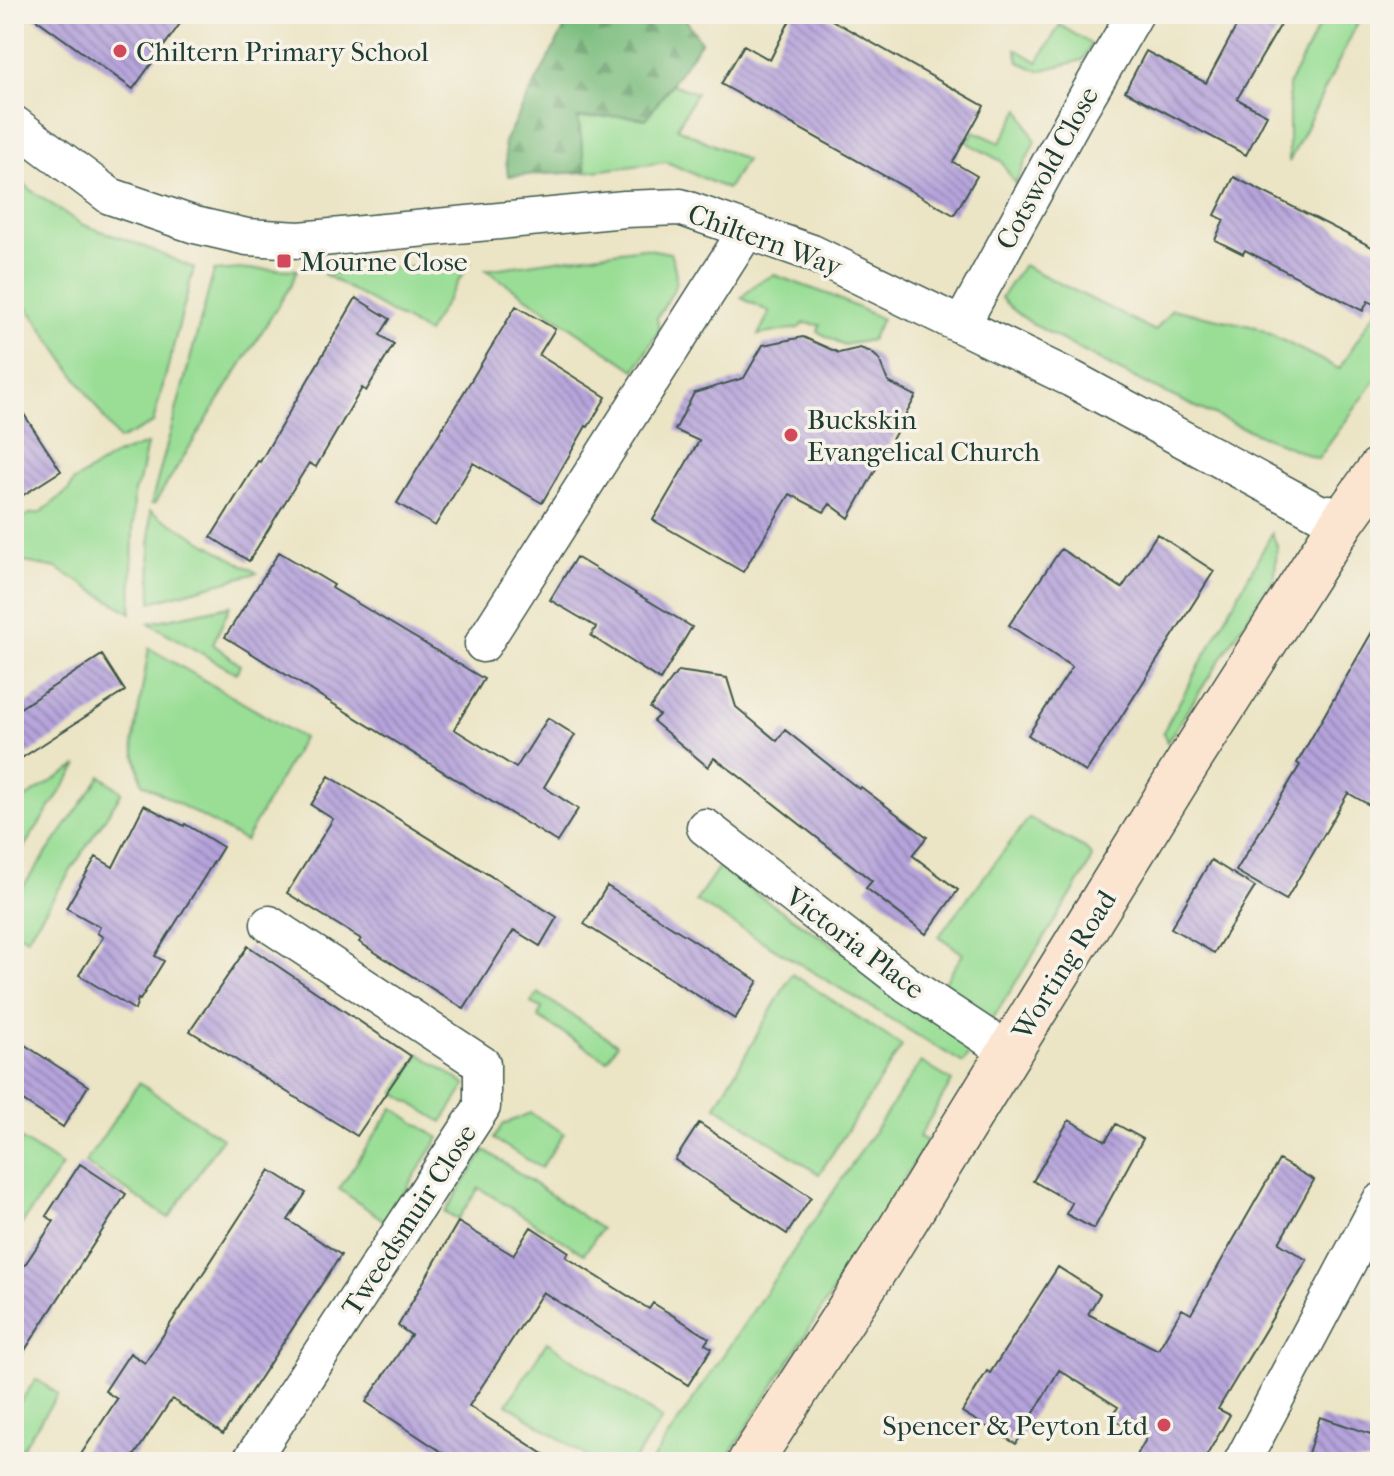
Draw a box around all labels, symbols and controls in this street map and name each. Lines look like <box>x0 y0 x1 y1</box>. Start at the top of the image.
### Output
place label: Chiltern Primary School <box>136 35 429 68</box>
marker: Chiltern Primary School <box>111 42 129 60</box>
street label: Cotswold Close <box>989 81 1105 255</box>
street label: Chiltern Way <box>684 197 848 283</box>
place label: Mourne Close <box>300 245 468 278</box>
marker: Mourne Close <box>275 252 293 270</box>
place label: Buckskin Evangelical Church <box>807 403 1040 468</box>
marker: Buckskin Evangelical Church <box>782 426 800 444</box>
street label: Victoria Place <box>778 879 931 1006</box>
street label: Worting Road <box>1005 884 1123 1046</box>
street label: Tweedsmuir Close <box>335 1118 483 1322</box>
place label: Spencer & Peyton Ltd <box>882 1409 1149 1442</box>
marker: Spencer & Peyton Ltd <box>1155 1416 1173 1434</box>

